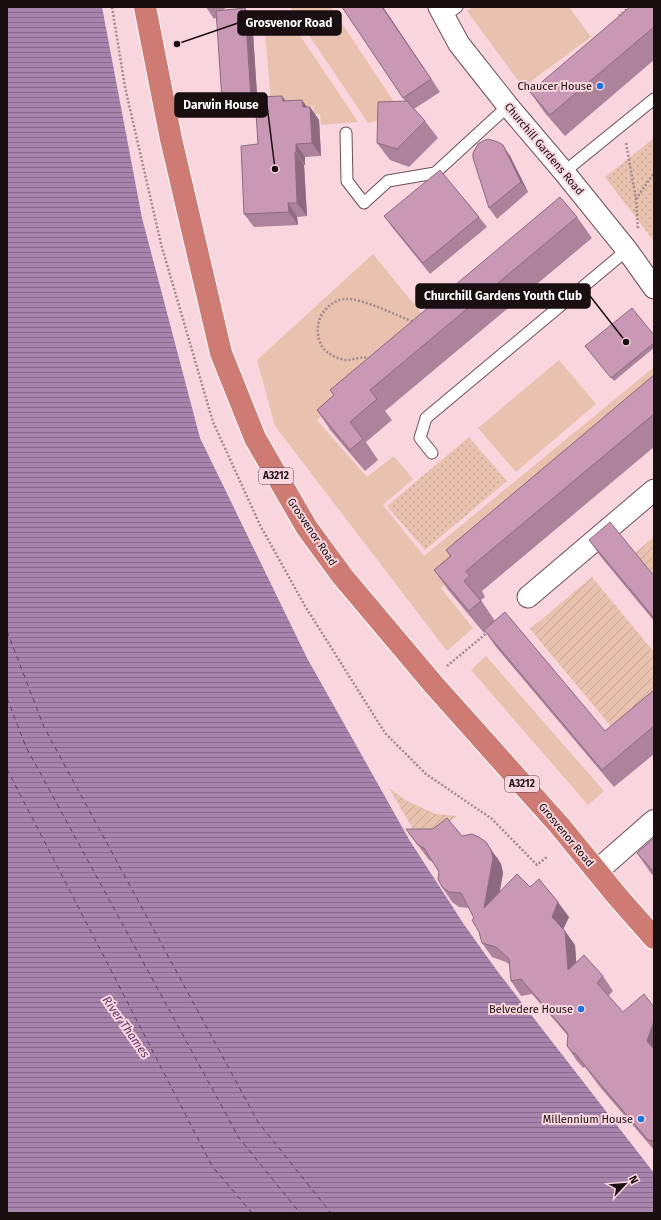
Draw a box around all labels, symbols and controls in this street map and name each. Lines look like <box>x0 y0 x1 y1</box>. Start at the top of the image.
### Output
callout: Grosvenor Road <box>238 11 341 35</box>
text: Grosvenor Road <box>246 16 332 30</box>
place label: Chaucer House <box>517 80 592 93</box>
marker: Chaucer House <box>595 81 605 91</box>
callout: Darwin House <box>175 93 267 117</box>
text: Darwin House <box>183 98 259 112</box>
street label: Churchill Gardens Road <box>502 100 586 198</box>
callout: Churchill Gardens Youth Club <box>416 284 590 308</box>
text: Churchill Gardens Youth Club <box>424 289 582 303</box>
road number: A3212 <box>259 468 293 484</box>
street label: Grosvenor Road <box>285 496 339 568</box>
road number: A3212 <box>505 776 539 792</box>
street label: Grosvenor Road <box>536 801 596 869</box>
water label: River Thames <box>100 993 153 1061</box>
place label: Belvedere House <box>489 1003 573 1016</box>
marker: Belvedere House <box>576 1004 586 1014</box>
place label: Millennium House <box>543 1113 633 1126</box>
marker: Millennium House <box>636 1114 646 1124</box>
north arrow <box>605 1164 645 1204</box>
text: N <box>626 1174 641 1186</box>

